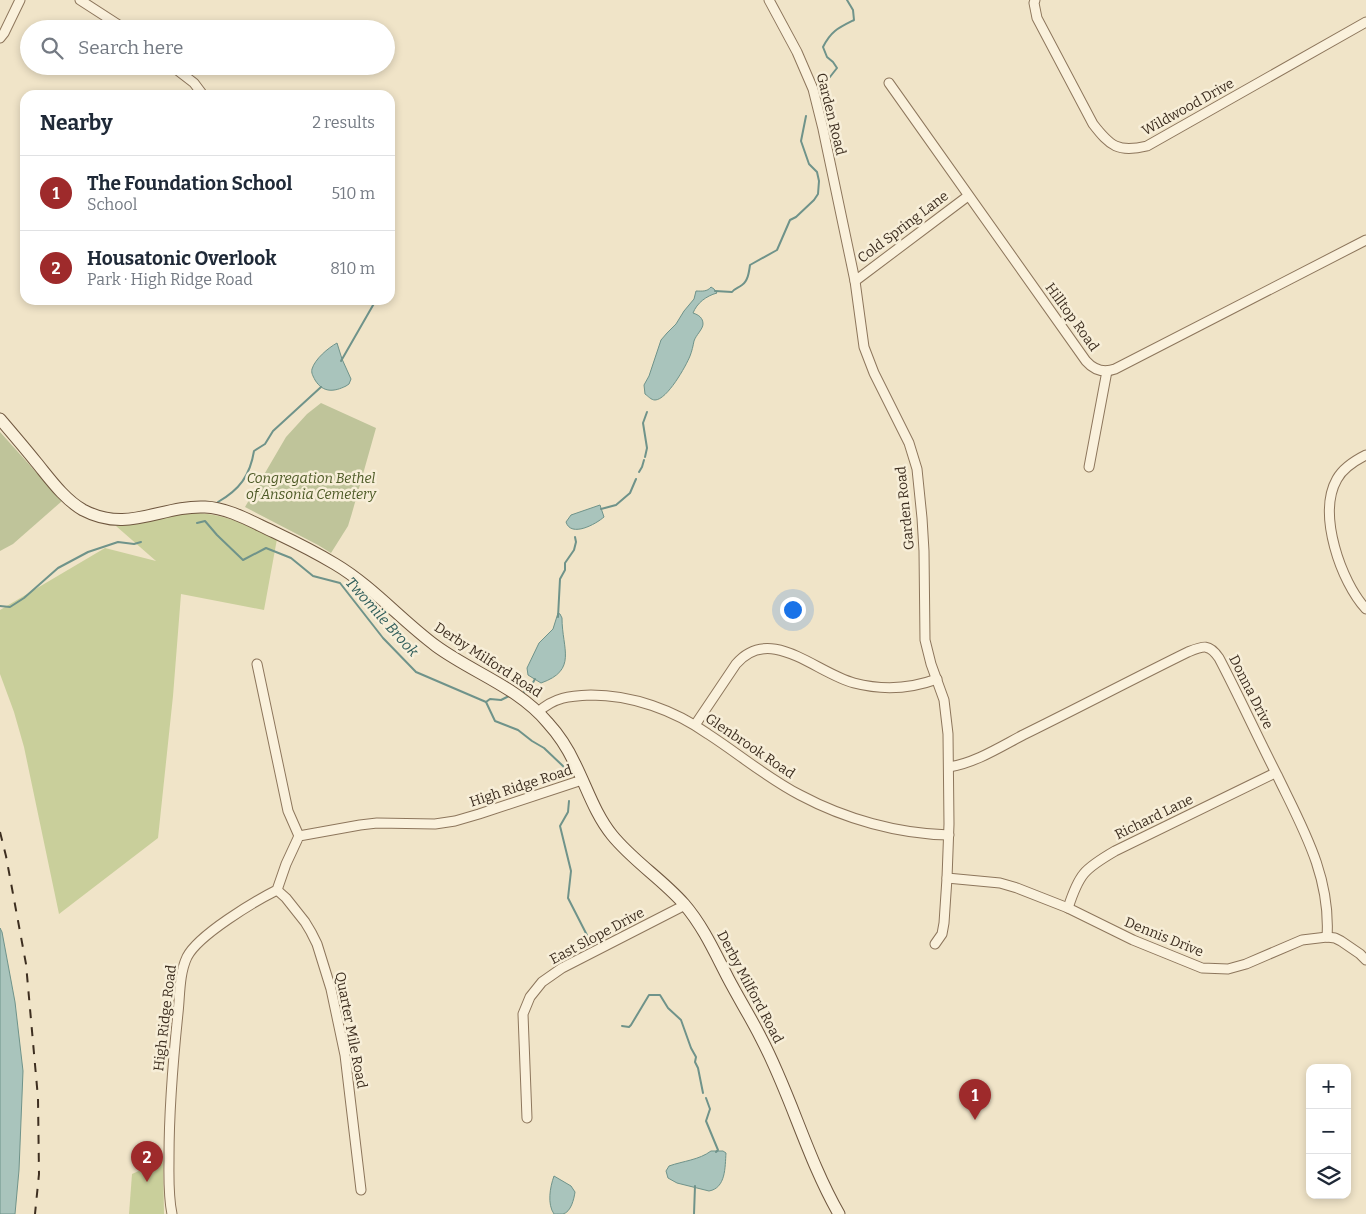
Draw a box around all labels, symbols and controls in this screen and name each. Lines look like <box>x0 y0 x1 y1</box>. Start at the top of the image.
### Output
search box <box>20 20 395 75</box>
icon: search <box>38 34 66 62</box>
text: Search here <box>78 36 183 59</box>
street label: Garden Road <box>813 71 849 157</box>
street label: Wildwood Drive <box>1139 75 1237 139</box>
text: Nearby <box>40 110 113 136</box>
text: 2 results <box>312 113 375 132</box>
text: The Foundation School <box>87 172 292 195</box>
text: 1 <box>53 184 59 203</box>
text: 510 m <box>331 184 375 203</box>
street label: Cold Spring Lane <box>854 187 952 267</box>
text: School <box>87 195 137 214</box>
text: Housatonic Overlook <box>87 247 276 270</box>
text: 2 <box>51 259 61 278</box>
text: 810 m <box>330 259 375 278</box>
text: Park · High Ridge Road <box>87 270 253 289</box>
street label: Hilltop Road <box>1042 279 1102 355</box>
street label: Garden Road <box>892 465 918 551</box>
park label: Congregation Bethel of Ansonia Cemetery <box>246 470 377 503</box>
water label: Twomile Brook <box>342 574 423 661</box>
your location <box>780 597 806 623</box>
street label: Derby Milford Road <box>431 619 545 701</box>
street label: Donna Drive <box>1225 652 1277 732</box>
street label: Glenbrook Road <box>702 710 798 782</box>
street label: High Ridge Road <box>467 761 575 811</box>
street label: Richard Lane <box>1112 791 1196 843</box>
street label: East Slope Drive <box>547 904 647 968</box>
street label: Dennis Drive <box>1122 913 1206 961</box>
street label: Derby Milford Road <box>713 928 787 1046</box>
street label: High Ridge Road <box>150 964 180 1072</box>
street label: Quarter Mile Road <box>331 970 371 1090</box>
map controls <box>1306 1064 1351 1199</box>
button: + <box>1306 1064 1351 1109</box>
pin: 1 <box>959 1079 991 1120</box>
button: − <box>1306 1109 1351 1154</box>
pin: 2 <box>131 1141 163 1182</box>
button: layers <box>1306 1154 1351 1199</box>

